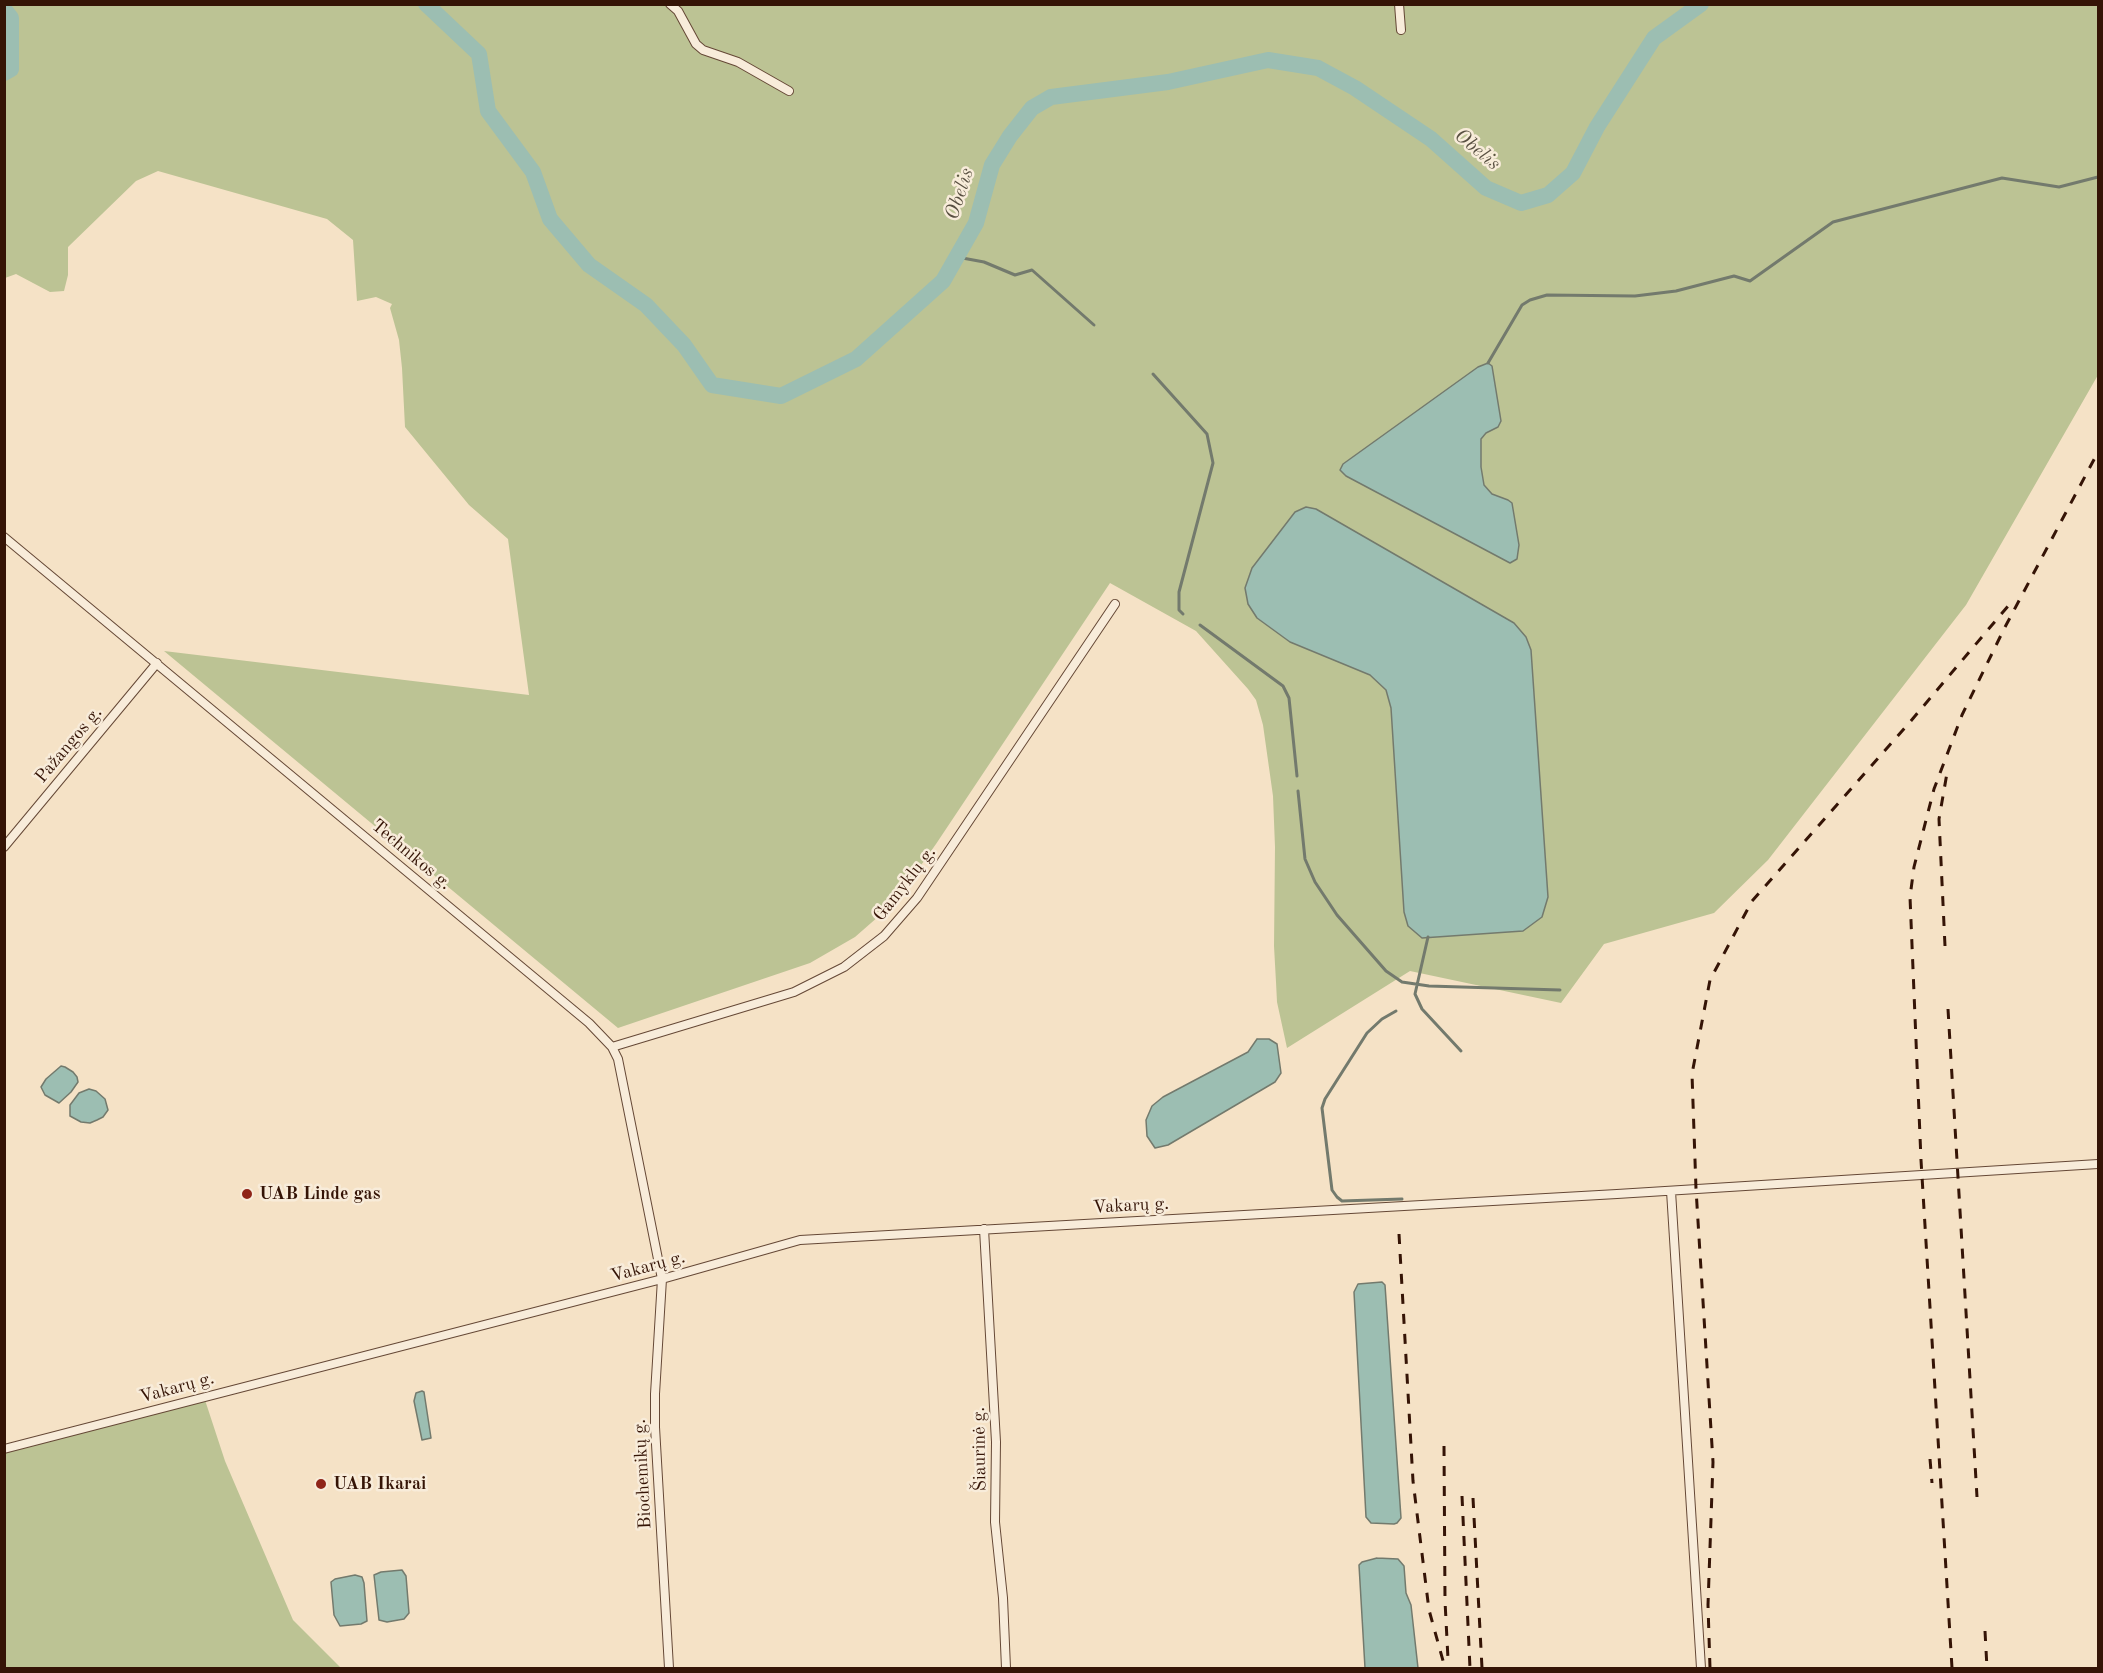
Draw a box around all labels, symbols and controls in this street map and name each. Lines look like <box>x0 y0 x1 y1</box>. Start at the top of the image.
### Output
water label: Obelis <box>1449 124 1505 176</box>
water label: Obelis <box>940 165 980 223</box>
street label: Pažangos g. <box>31 702 107 788</box>
street label: Technikos g. <box>367 815 455 895</box>
street label: Gamyklų g. <box>869 842 941 926</box>
place label: UAB Linde gas <box>259 1183 380 1205</box>
marker: UAB Linde gas <box>240 1187 254 1201</box>
street label: Vakarų g. <box>1092 1193 1170 1219</box>
street label: Vakarų g. <box>608 1247 688 1287</box>
street label: Vakarų g. <box>137 1368 217 1408</box>
street label: Šiaurinė g. <box>968 1407 992 1491</box>
street label: Biochemikų g. <box>629 1418 657 1530</box>
place label: UAB Ikarai <box>333 1473 426 1495</box>
marker: UAB Ikarai <box>314 1477 328 1491</box>

